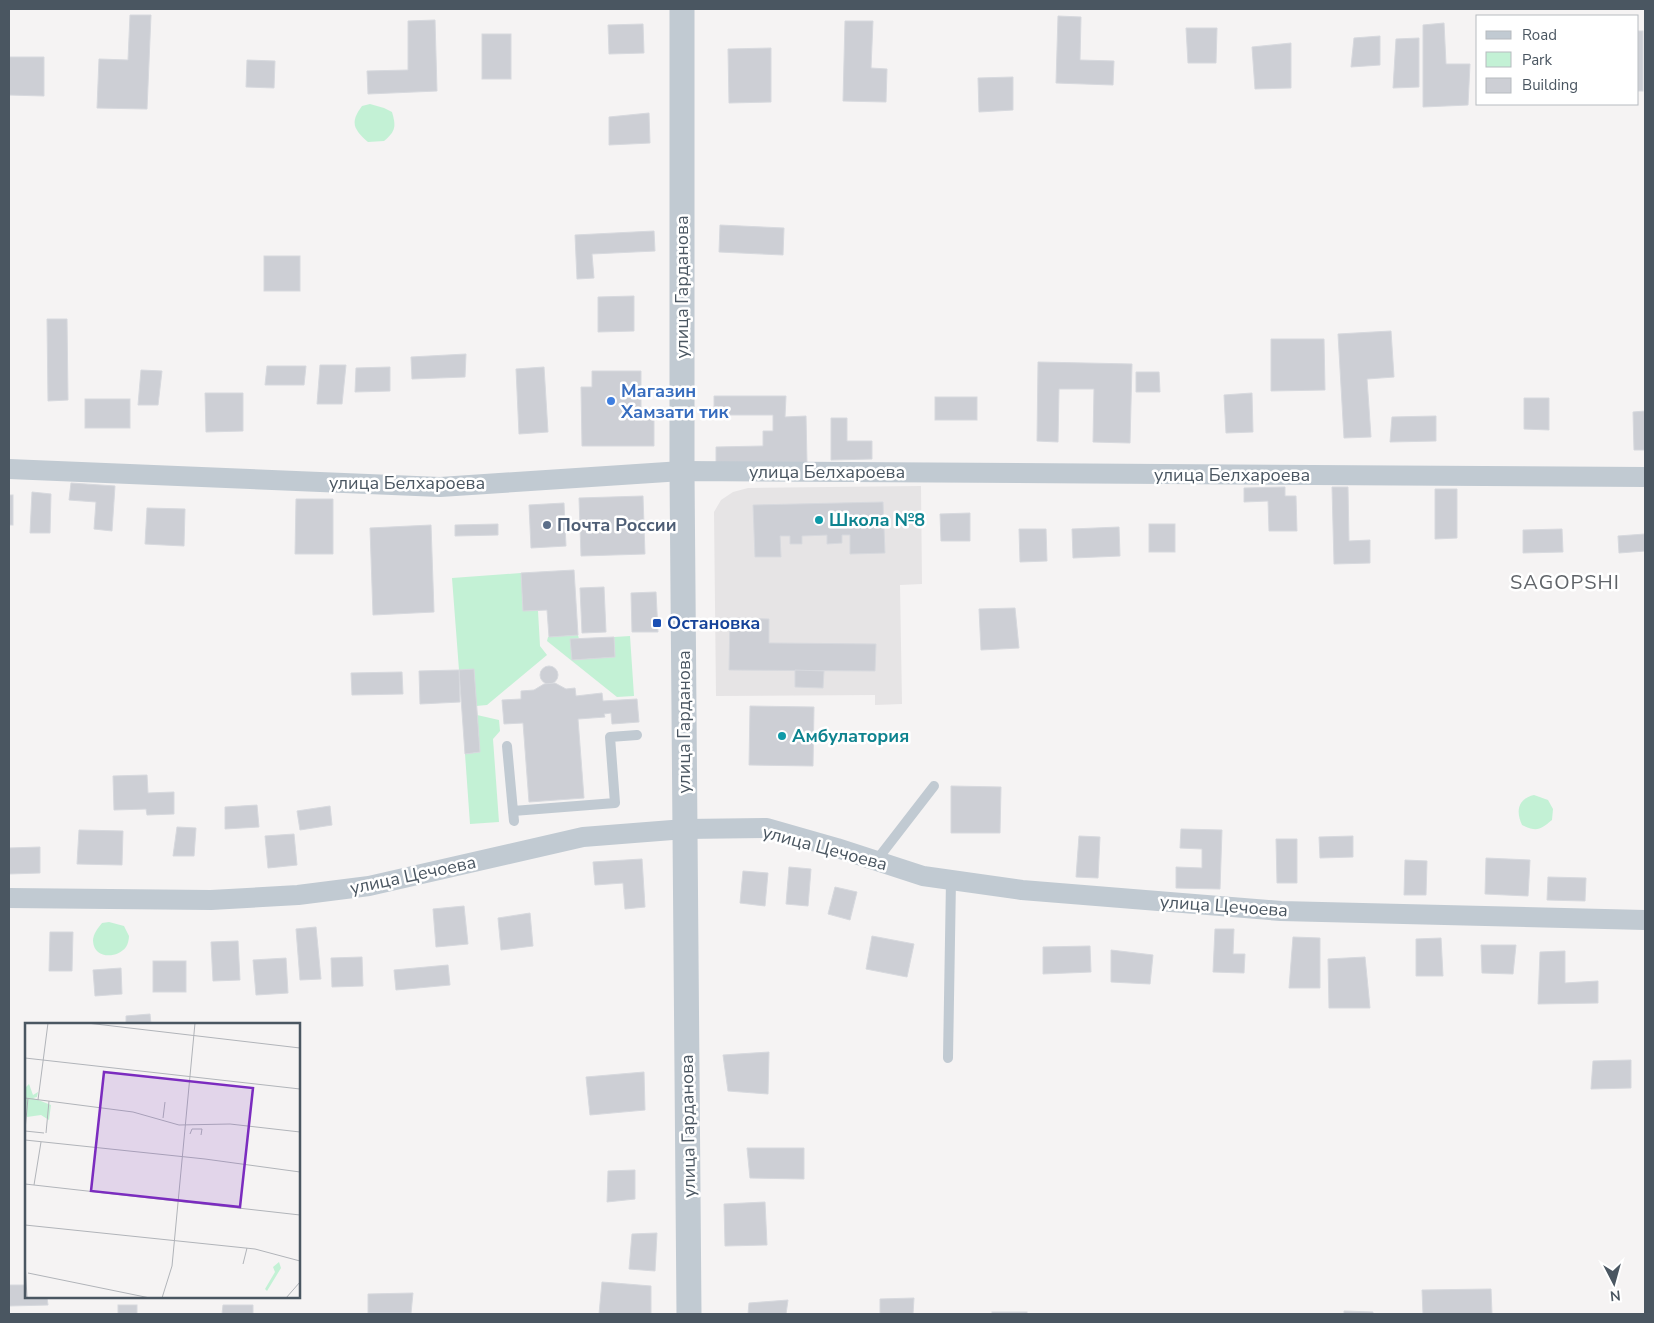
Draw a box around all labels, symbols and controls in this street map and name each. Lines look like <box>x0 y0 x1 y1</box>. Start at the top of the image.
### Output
legend <box>1476 15 1639 105</box>
text: Road <box>1522 25 1557 45</box>
text: Park <box>1522 50 1552 70</box>
text: Building <box>1522 75 1578 95</box>
street label: улица Гарданова <box>670 215 694 359</box>
place label: Магазин Хамзати тик <box>620 379 730 424</box>
marker: Магазин Хамзати тик <box>605 395 617 407</box>
street label: улица Белхароева <box>749 460 905 484</box>
street label: улица Белхароева <box>1154 463 1310 487</box>
street label: улица Белхароева <box>329 471 485 495</box>
place label: Школа №8 <box>829 508 925 532</box>
place label: Почта России <box>557 513 677 537</box>
marker: Школа №8 <box>813 514 825 526</box>
marker: Почта России <box>541 519 553 531</box>
district label: SAGOPSHI <box>1510 569 1620 596</box>
place label: Остановка <box>667 611 760 635</box>
marker: Остановка <box>651 617 663 629</box>
street label: улица Гарданова <box>672 650 696 794</box>
place label: Амбулатория <box>792 724 909 748</box>
marker: Амбулатория <box>776 730 788 742</box>
street label: улица Цечоева <box>760 820 890 876</box>
street label: улица Цечоева <box>348 850 478 900</box>
street label: улица Цечоева <box>1159 890 1289 922</box>
inset map <box>25 1023 300 1298</box>
street label: улица Гарданова <box>675 1054 701 1198</box>
north arrow <box>1589 1258 1639 1308</box>
text: N <box>1609 1285 1622 1305</box>

